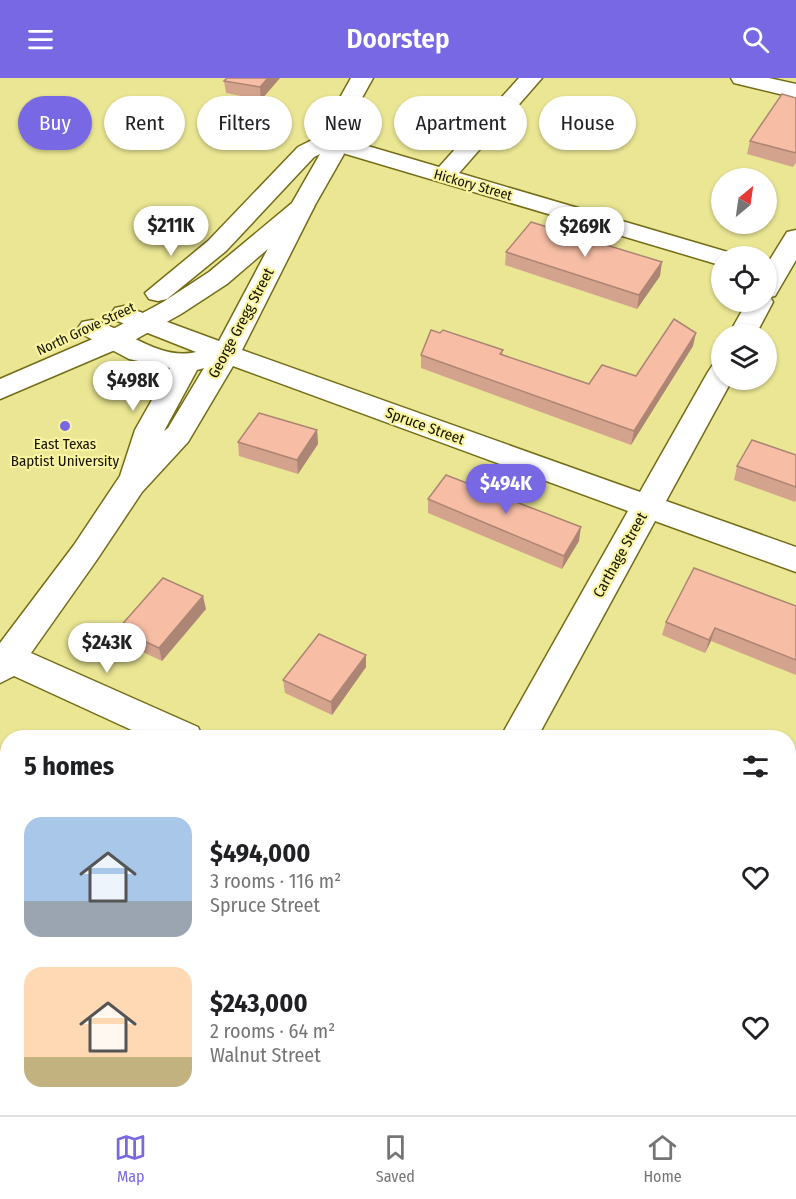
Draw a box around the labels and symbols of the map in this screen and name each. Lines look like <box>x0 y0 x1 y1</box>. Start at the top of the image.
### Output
street label: Hickory Street <box>432 166 514 204</box>
north arrow <box>711 168 777 234</box>
pin: $211K <box>129 206 213 257</box>
pin: $269K <box>543 207 627 258</box>
street label: George Gregg Street <box>204 265 278 381</box>
street label: North Grove Street <box>34 299 138 359</box>
pin: $498K <box>91 361 175 412</box>
street label: Spruce Street <box>383 403 467 449</box>
marker: East Texas Baptist University <box>58 419 72 433</box>
place label: East Texas Baptist University <box>11 435 119 470</box>
pin: $494K <box>464 464 548 515</box>
street label: Carthage Street <box>589 509 651 601</box>
pin: $243K <box>65 623 149 674</box>

